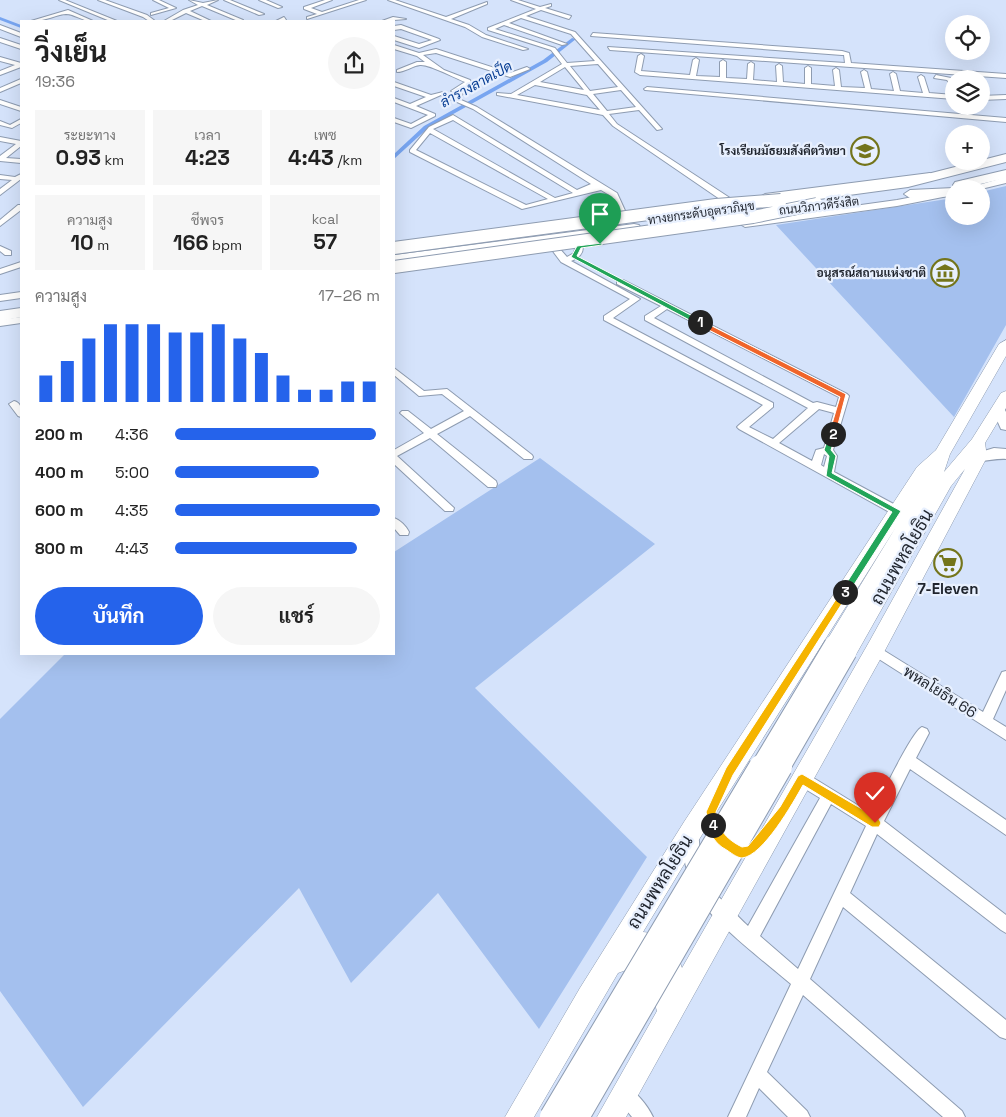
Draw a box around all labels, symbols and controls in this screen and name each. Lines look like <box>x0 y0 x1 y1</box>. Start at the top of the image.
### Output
map controls <box>945 15 990 225</box>
button: locate <box>945 15 990 60</box>
text: วิ่งเย็น <box>35 34 107 70</box>
button: share <box>328 37 380 89</box>
water label: ลำรางลาดเป็ด <box>437 57 515 111</box>
button: layers <box>945 70 990 115</box>
text: 19:36 <box>35 71 75 92</box>
button: + <box>945 125 990 170</box>
text: ระยะทาง <box>64 126 116 144</box>
text: เวลา <box>194 126 221 144</box>
text: เพซ <box>314 126 337 144</box>
school or university icon: โรงเรียนมัธยมสังคีตวิทยา <box>850 136 880 166</box>
place label: โรงเรียนมัธยมสังคีตวิทยา <box>719 143 846 159</box>
text: 0.93 <box>56 144 101 171</box>
text: 4:23 <box>185 144 230 171</box>
text: 4:43 <box>288 144 334 171</box>
text: km <box>101 151 124 169</box>
text: /km <box>334 151 362 169</box>
button: − <box>945 180 990 225</box>
pin <box>579 193 621 244</box>
street label: ถนนวิภาวดีรังสิต <box>778 193 860 219</box>
street label: ทางยกระดับอุตราภิมุข <box>646 198 756 229</box>
icon: arrive <box>586 200 614 228</box>
text: kcal <box>312 210 339 228</box>
text: ความสูง <box>67 211 113 229</box>
text: ชีพจร <box>191 211 224 229</box>
text: 57 <box>313 228 337 255</box>
text: 10 <box>70 229 94 256</box>
text: 166 <box>173 229 208 256</box>
text: m <box>94 236 109 254</box>
text: bpm <box>208 236 242 254</box>
museum icon: อนุสรณ์สถานแห่งชาติ <box>930 258 960 288</box>
place label: อนุสรณ์สถานแห่งชาติ <box>817 265 926 281</box>
text: 17–26 m <box>318 285 380 306</box>
text: ความสูง <box>35 286 87 307</box>
pin: 1 <box>688 310 712 334</box>
text: 1 <box>697 313 704 331</box>
pin: 2 <box>820 422 846 446</box>
text: 200 m <box>35 424 83 445</box>
text: 4:36 <box>115 424 149 445</box>
text: 2 <box>829 425 838 443</box>
text: 400 m <box>35 462 84 483</box>
text: 5:00 <box>115 462 149 483</box>
text: 600 m <box>35 500 83 521</box>
text: 4:35 <box>115 500 148 521</box>
street label: ถนนพหลโยธิน <box>864 504 938 609</box>
text: 800 m <box>35 538 83 559</box>
text: 4:43 <box>115 538 149 559</box>
supermarket icon: 7-Eleven <box>933 548 963 578</box>
place label: 7-Eleven <box>918 579 978 598</box>
pin: 3 <box>832 580 858 604</box>
text: 3 <box>841 583 850 601</box>
button: บันทึก <box>35 587 203 645</box>
button: แชร์ <box>213 587 380 645</box>
street label: พหลโยธิน 66 <box>900 661 981 722</box>
pin <box>854 772 896 823</box>
icon: check <box>861 779 889 807</box>
pin: 4 <box>700 812 726 838</box>
text: 4 <box>709 816 718 834</box>
street label: ถนนพหลโยธิน <box>621 830 698 933</box>

